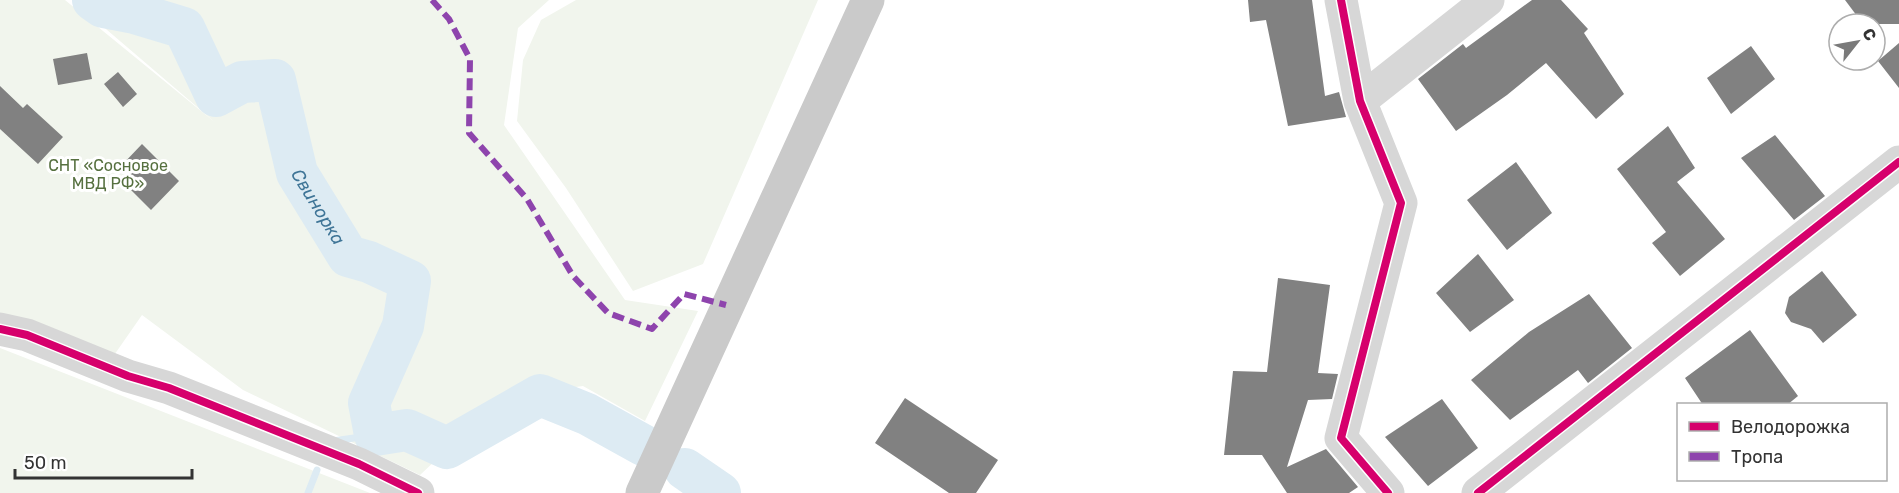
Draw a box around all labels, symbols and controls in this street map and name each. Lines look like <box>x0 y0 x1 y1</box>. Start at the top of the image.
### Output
north arrow <box>1827 12 1887 72</box>
text: С <box>1858 25 1880 44</box>
park label: СНТ «Сосновое МВД РФ» <box>48 156 168 193</box>
water label: Свинорка <box>286 165 350 249</box>
legend <box>1677 403 1887 481</box>
text: Велодорожка <box>1731 416 1850 438</box>
scale bar <box>15 442 192 480</box>
text: Тропа <box>1731 446 1783 468</box>
text: 50 m <box>24 452 67 474</box>

